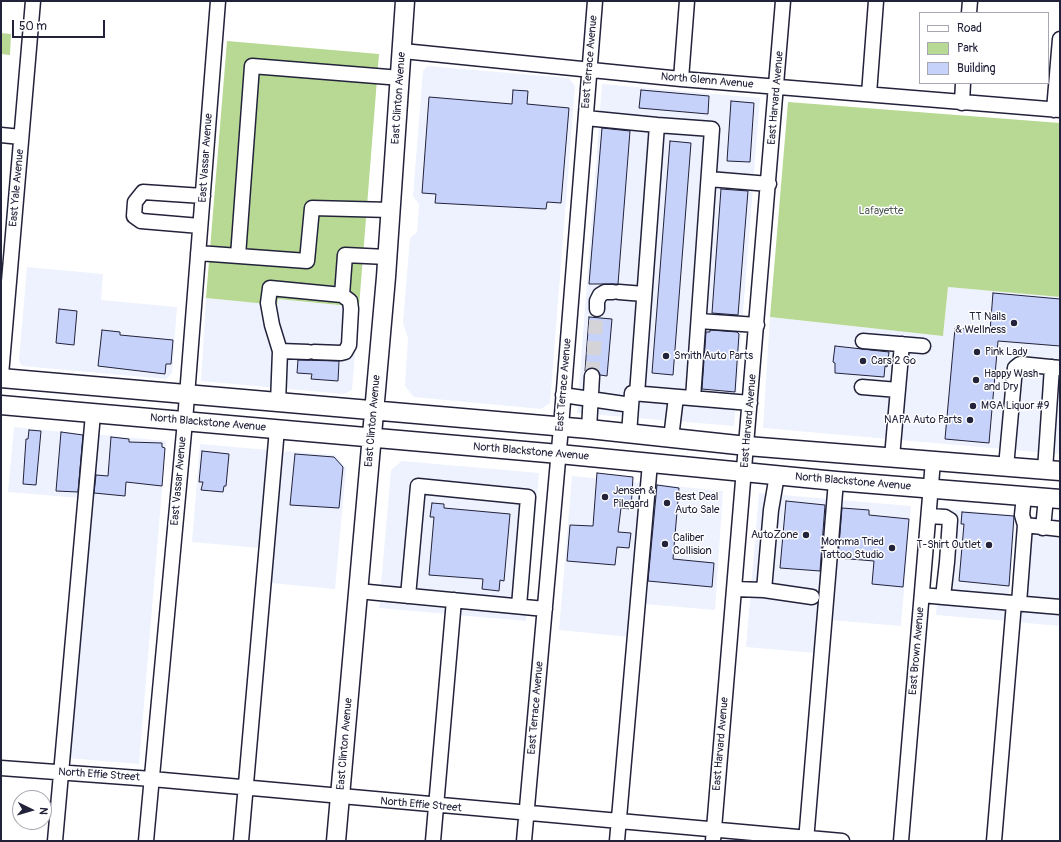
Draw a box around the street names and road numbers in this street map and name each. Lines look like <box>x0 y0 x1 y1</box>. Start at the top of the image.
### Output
street label: East Terrace Avenue <box>579 15 601 109</box>
street label: East Clinton Avenue <box>389 51 409 145</box>
street label: East Harvard Avenue <box>765 51 787 145</box>
street label: North Glenn Avenue <box>660 70 754 92</box>
street label: East Vassar Avenue <box>196 113 216 203</box>
street label: East Yale Avenue <box>7 149 27 227</box>
street label: East Terrace Avenue <box>553 338 575 432</box>
street label: East Clinton Avenue <box>362 374 384 468</box>
street label: East Harvard Avenue <box>738 374 760 468</box>
street label: North Blackstone Avenue <box>149 411 267 435</box>
street label: East Vassar Avenue <box>169 436 189 526</box>
street label: North Blackstone Avenue <box>472 440 590 464</box>
street label: North Blackstone Avenue <box>794 470 912 494</box>
street label: East Brown Avenue <box>907 607 927 695</box>
street label: East Terrace Avenue <box>525 661 547 755</box>
street label: East Clinton Avenue <box>334 697 356 791</box>
street label: East Harvard Avenue <box>710 697 732 791</box>
street label: North Effie Street <box>58 766 140 784</box>
street label: North Effie Street <box>380 795 462 815</box>

